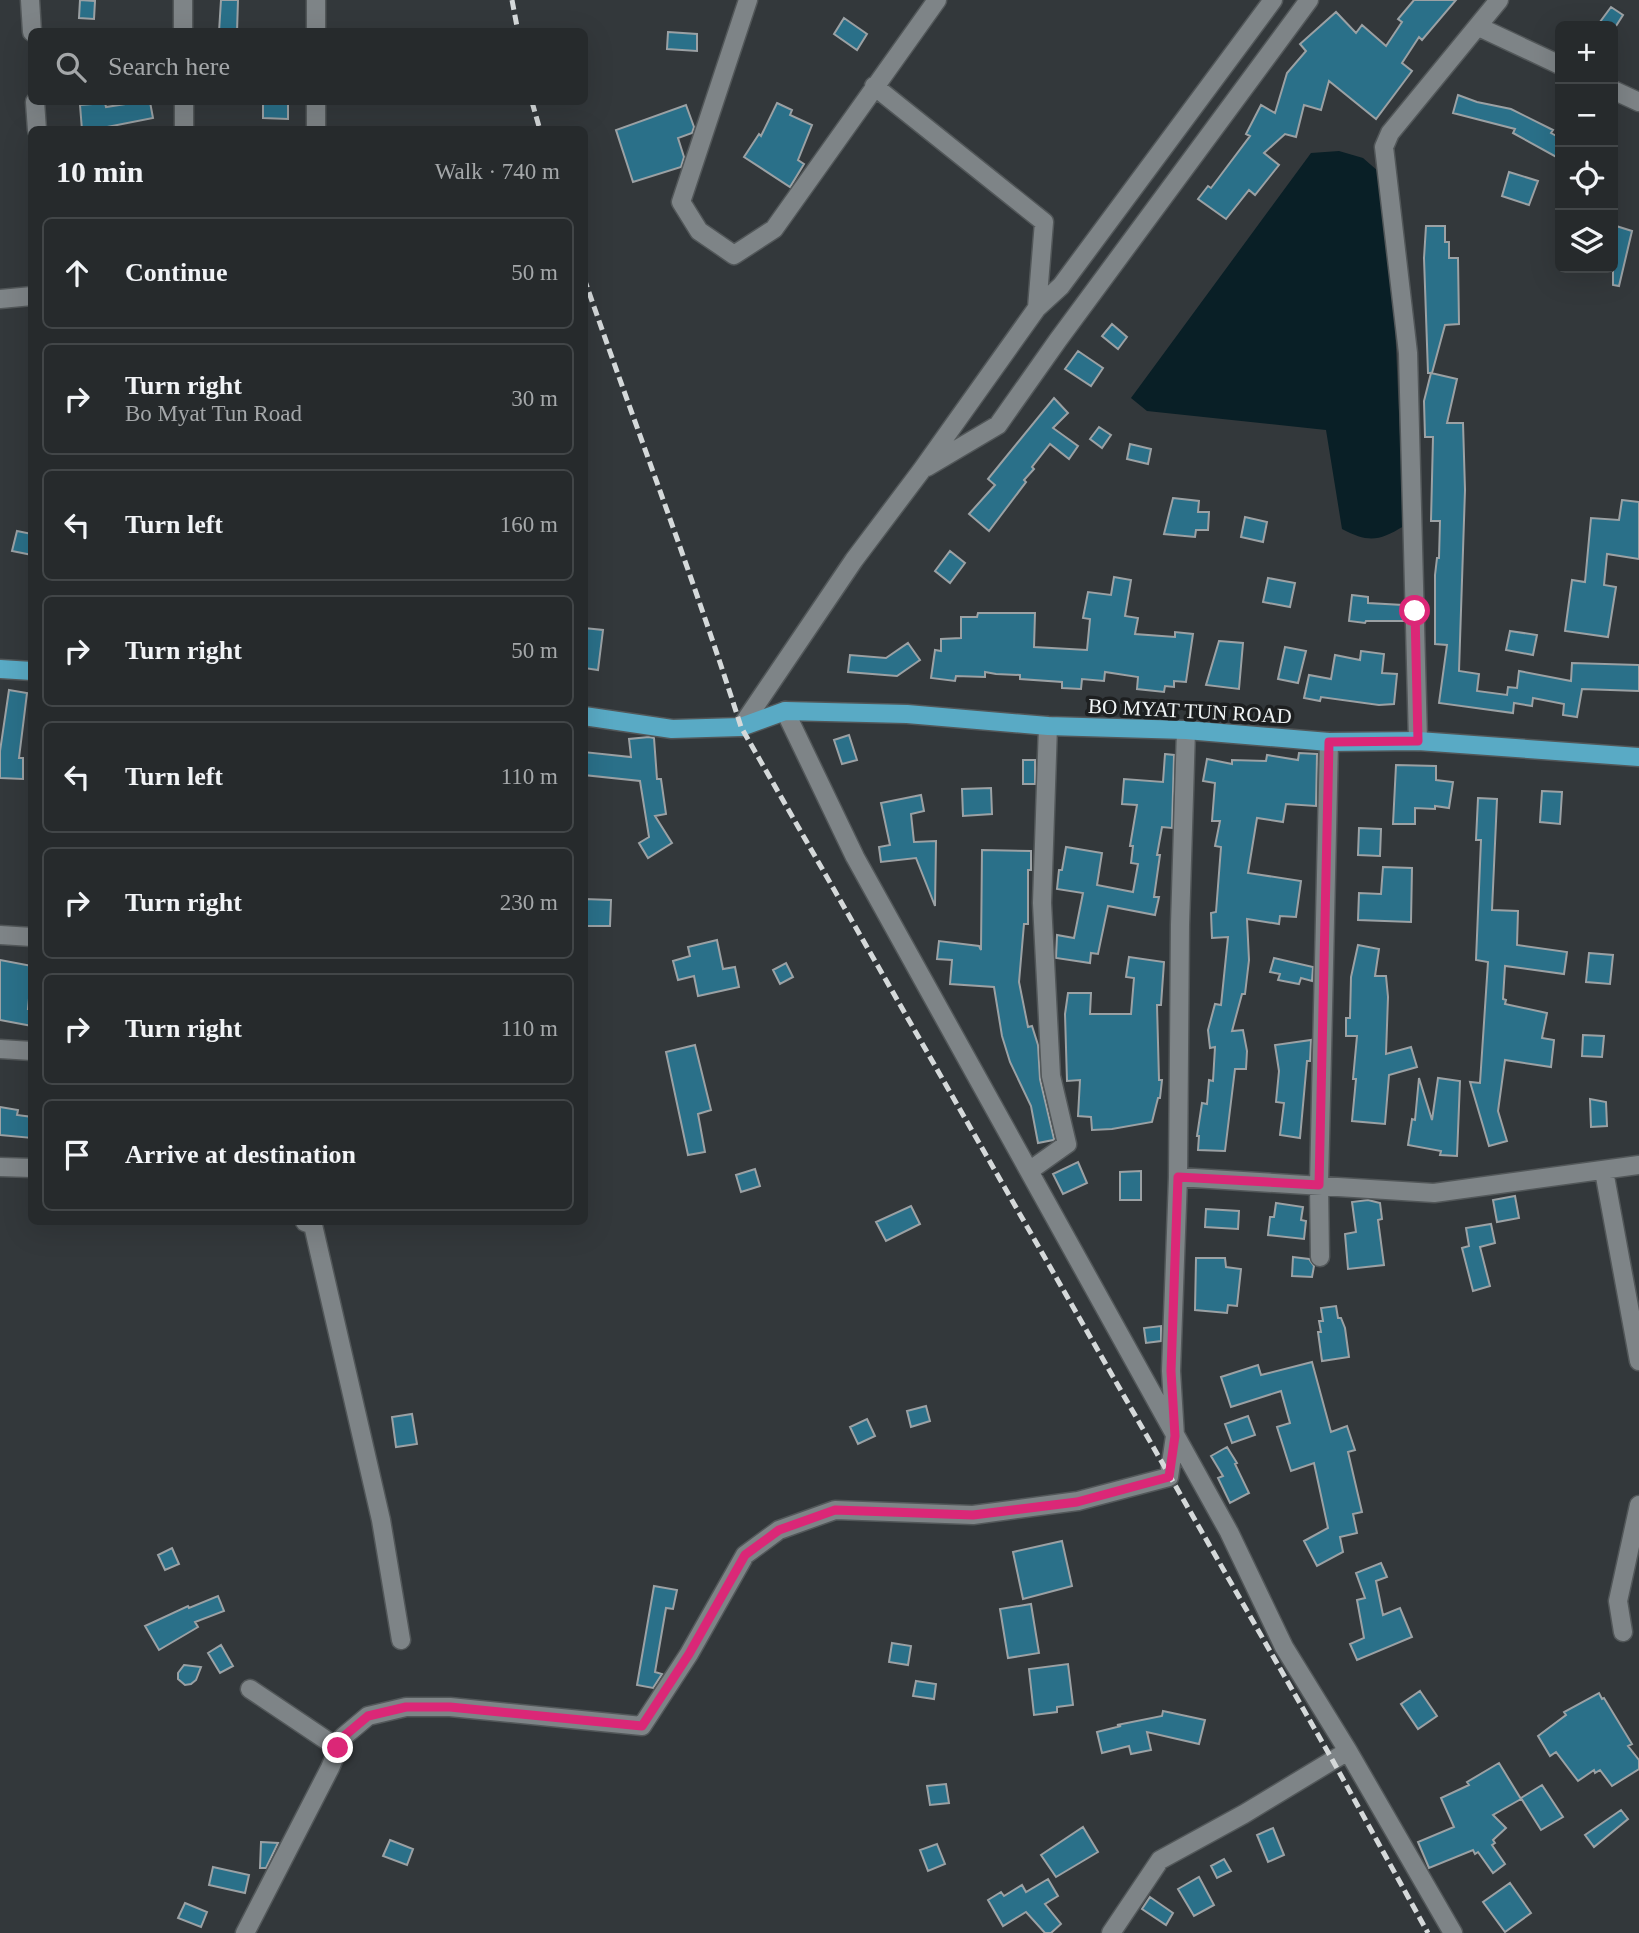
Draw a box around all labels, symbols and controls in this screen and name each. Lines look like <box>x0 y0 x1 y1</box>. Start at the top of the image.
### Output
map controls <box>1555 21 1618 273</box>
button: + <box>1555 21 1618 84</box>
search box <box>28 28 588 105</box>
icon: search <box>52 48 90 86</box>
text: Search here <box>108 52 230 81</box>
button: − <box>1555 84 1618 147</box>
button: locate <box>1555 147 1618 210</box>
text: 10 min <box>56 155 144 188</box>
text: Walk · 740 m <box>435 159 560 184</box>
button: layers <box>1555 210 1618 273</box>
icon: ahead <box>58 254 96 292</box>
text: Continue <box>125 258 228 287</box>
text: 50 m <box>511 260 558 285</box>
text: Turn right <box>125 371 242 400</box>
icon: right <box>58 380 96 418</box>
text: 30 m <box>511 386 558 411</box>
text: Bo Myat Tun Road <box>125 401 302 426</box>
icon: left <box>58 506 96 544</box>
text: Turn left <box>125 510 223 539</box>
text: 160 m <box>500 512 558 537</box>
route start <box>1399 595 1430 626</box>
icon: right <box>58 632 96 670</box>
text: Turn right <box>125 636 242 665</box>
text: 50 m <box>511 638 558 663</box>
street label: BO MYAT TUN ROAD <box>1088 694 1292 728</box>
icon: left <box>58 758 96 796</box>
text: Turn left <box>125 762 223 791</box>
text: 110 m <box>501 764 558 789</box>
icon: right <box>58 884 96 922</box>
text: Turn right <box>125 888 242 917</box>
text: 230 m <box>500 890 558 915</box>
icon: right <box>58 1010 96 1048</box>
text: Turn right <box>125 1014 242 1043</box>
text: 110 m <box>501 1016 558 1041</box>
icon: arrive <box>58 1136 96 1174</box>
text: Arrive at destination <box>125 1140 356 1169</box>
route end <box>322 1732 353 1763</box>

